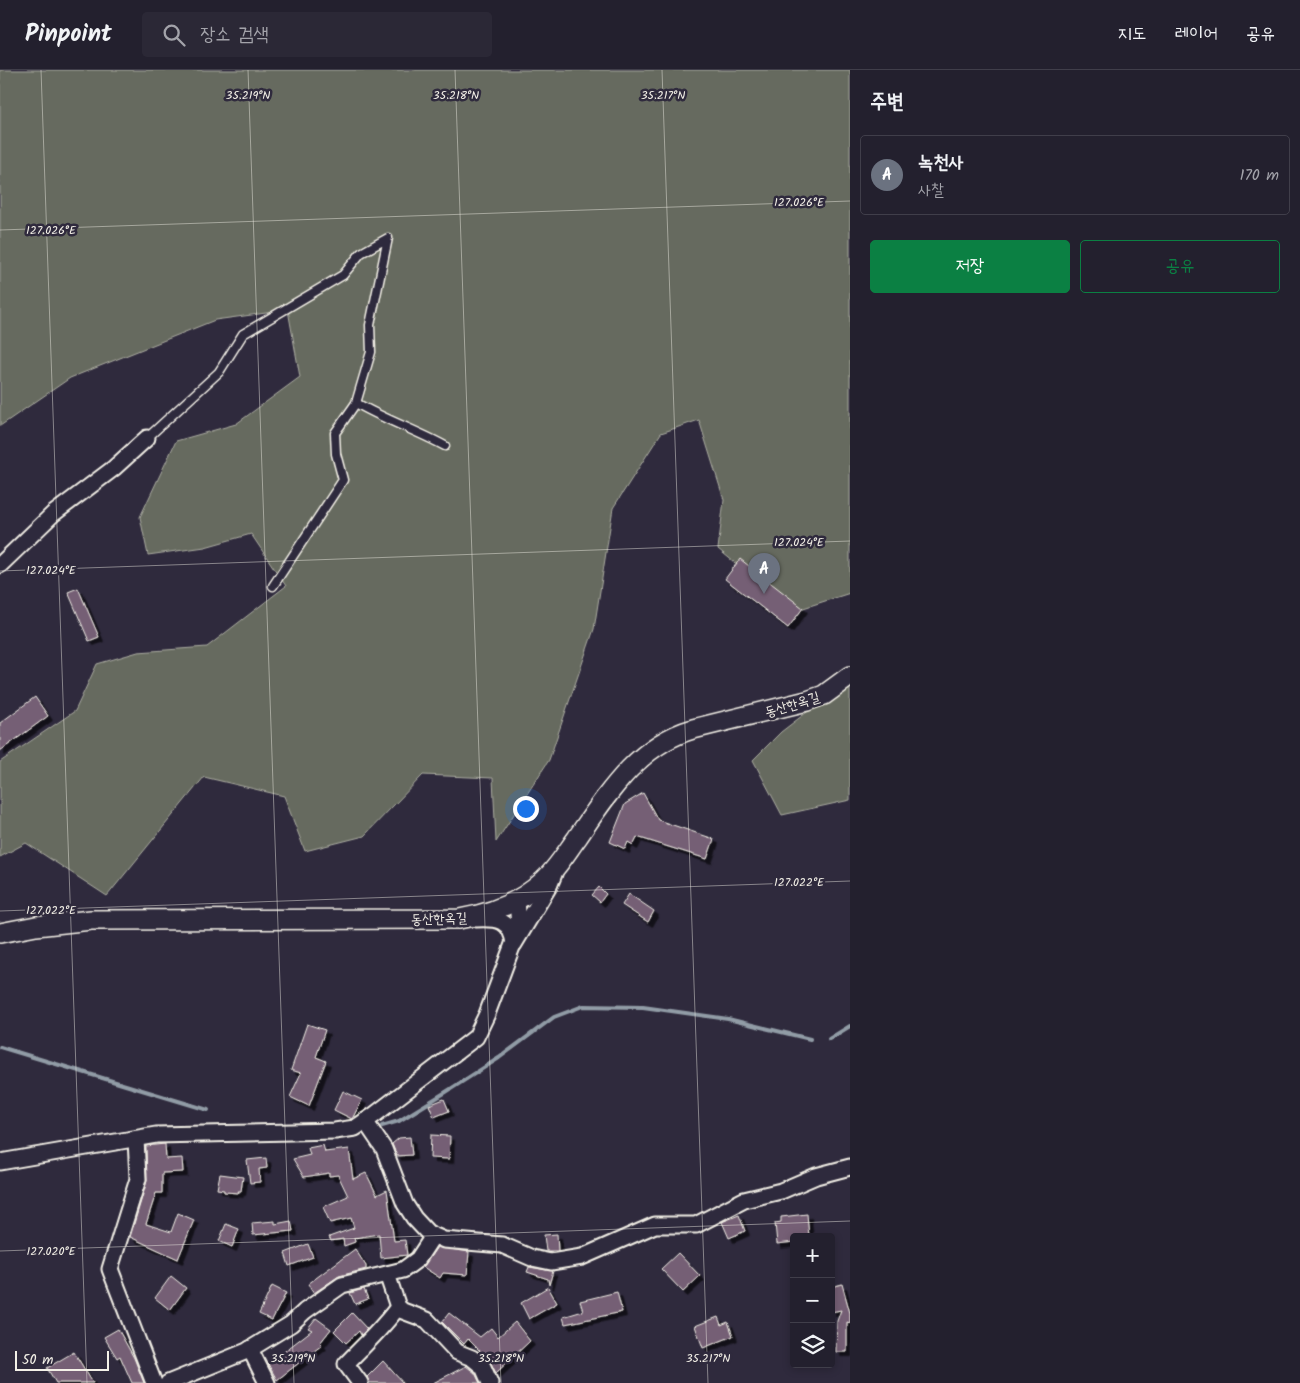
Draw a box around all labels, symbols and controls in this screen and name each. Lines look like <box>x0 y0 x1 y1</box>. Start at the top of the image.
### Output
search box <box>142 12 492 57</box>
text: Pinpoint <box>25 15 112 54</box>
text: 장소 검색 <box>200 20 269 50</box>
text: 지도 <box>1118 20 1147 49</box>
text: 레이어 <box>1175 20 1218 49</box>
text: 공유 <box>1246 20 1275 49</box>
icon: search <box>160 21 188 49</box>
text: 35.219°N <box>226 86 270 105</box>
text: 35.218°N <box>433 86 479 105</box>
text: 35.217°N <box>641 86 685 105</box>
text: 주변 <box>870 86 904 119</box>
text: 녹천사 <box>918 148 964 178</box>
text: A <box>882 163 892 188</box>
text: 170 m <box>1239 163 1279 188</box>
text: 사찰 <box>918 178 944 203</box>
text: 127.026°E <box>774 193 825 212</box>
text: 127.026°E <box>26 221 77 240</box>
button: 저장 <box>870 240 1070 293</box>
button: 공유 <box>1080 240 1280 293</box>
text: 127.024°E <box>774 533 825 552</box>
pin: A <box>748 553 780 594</box>
text: 127.024°E <box>26 561 77 580</box>
street label: 동산한옥길 <box>762 686 823 724</box>
your location <box>513 796 539 822</box>
text: 127.022°E <box>774 873 825 892</box>
text: 127.022°E <box>26 901 77 920</box>
street label: 동산한옥길 <box>411 907 468 931</box>
map controls <box>790 1233 835 1368</box>
button: + <box>790 1233 835 1278</box>
text: 127.020°E <box>26 1242 77 1261</box>
button: − <box>790 1278 835 1323</box>
button: layers <box>790 1323 835 1368</box>
scale bar <box>15 1348 109 1371</box>
text: 50 m <box>22 1349 53 1371</box>
text: 35.219°N <box>271 1349 315 1368</box>
text: 35.218°N <box>478 1349 524 1368</box>
text: 35.217°N <box>686 1349 730 1368</box>

